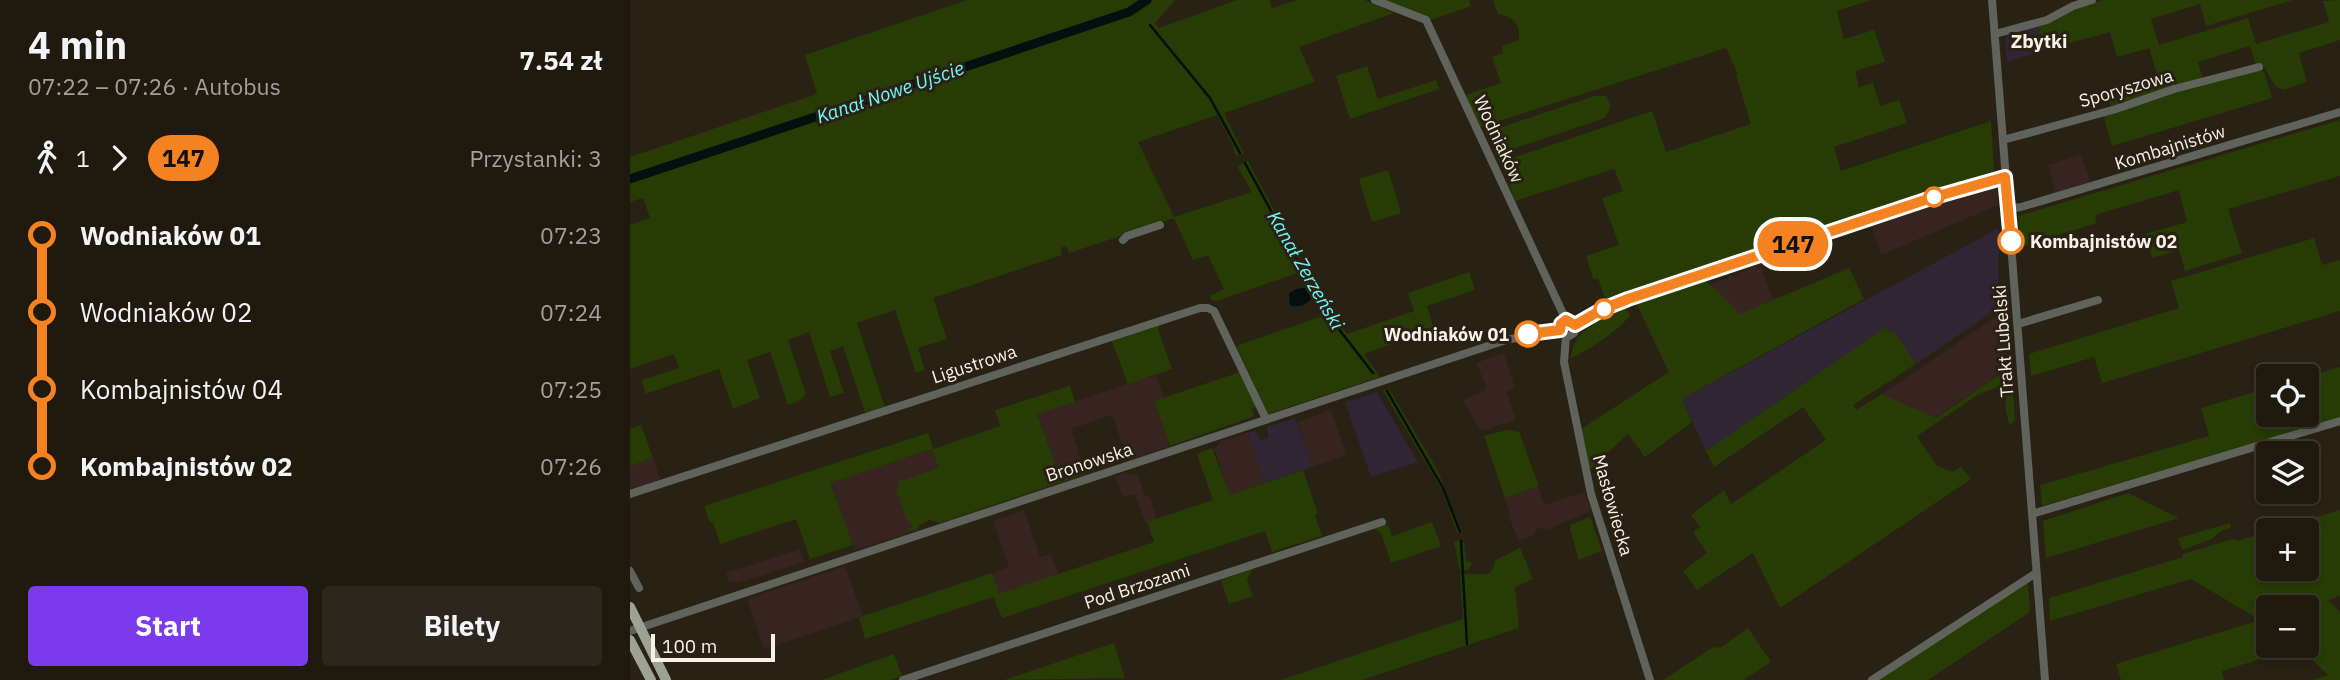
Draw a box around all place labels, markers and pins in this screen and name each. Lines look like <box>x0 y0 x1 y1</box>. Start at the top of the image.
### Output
unlabelled marker <box>1924 187 1944 207</box>
marker: Kombajnistów 02 <box>1998 228 2024 254</box>
place label: Kombajnistów 02 <box>2030 230 2177 253</box>
unlabelled marker <box>1594 299 1614 319</box>
marker: Wodniaków 01 <box>1515 321 1541 347</box>
place label: Wodniaków 01 <box>1384 323 1509 346</box>

